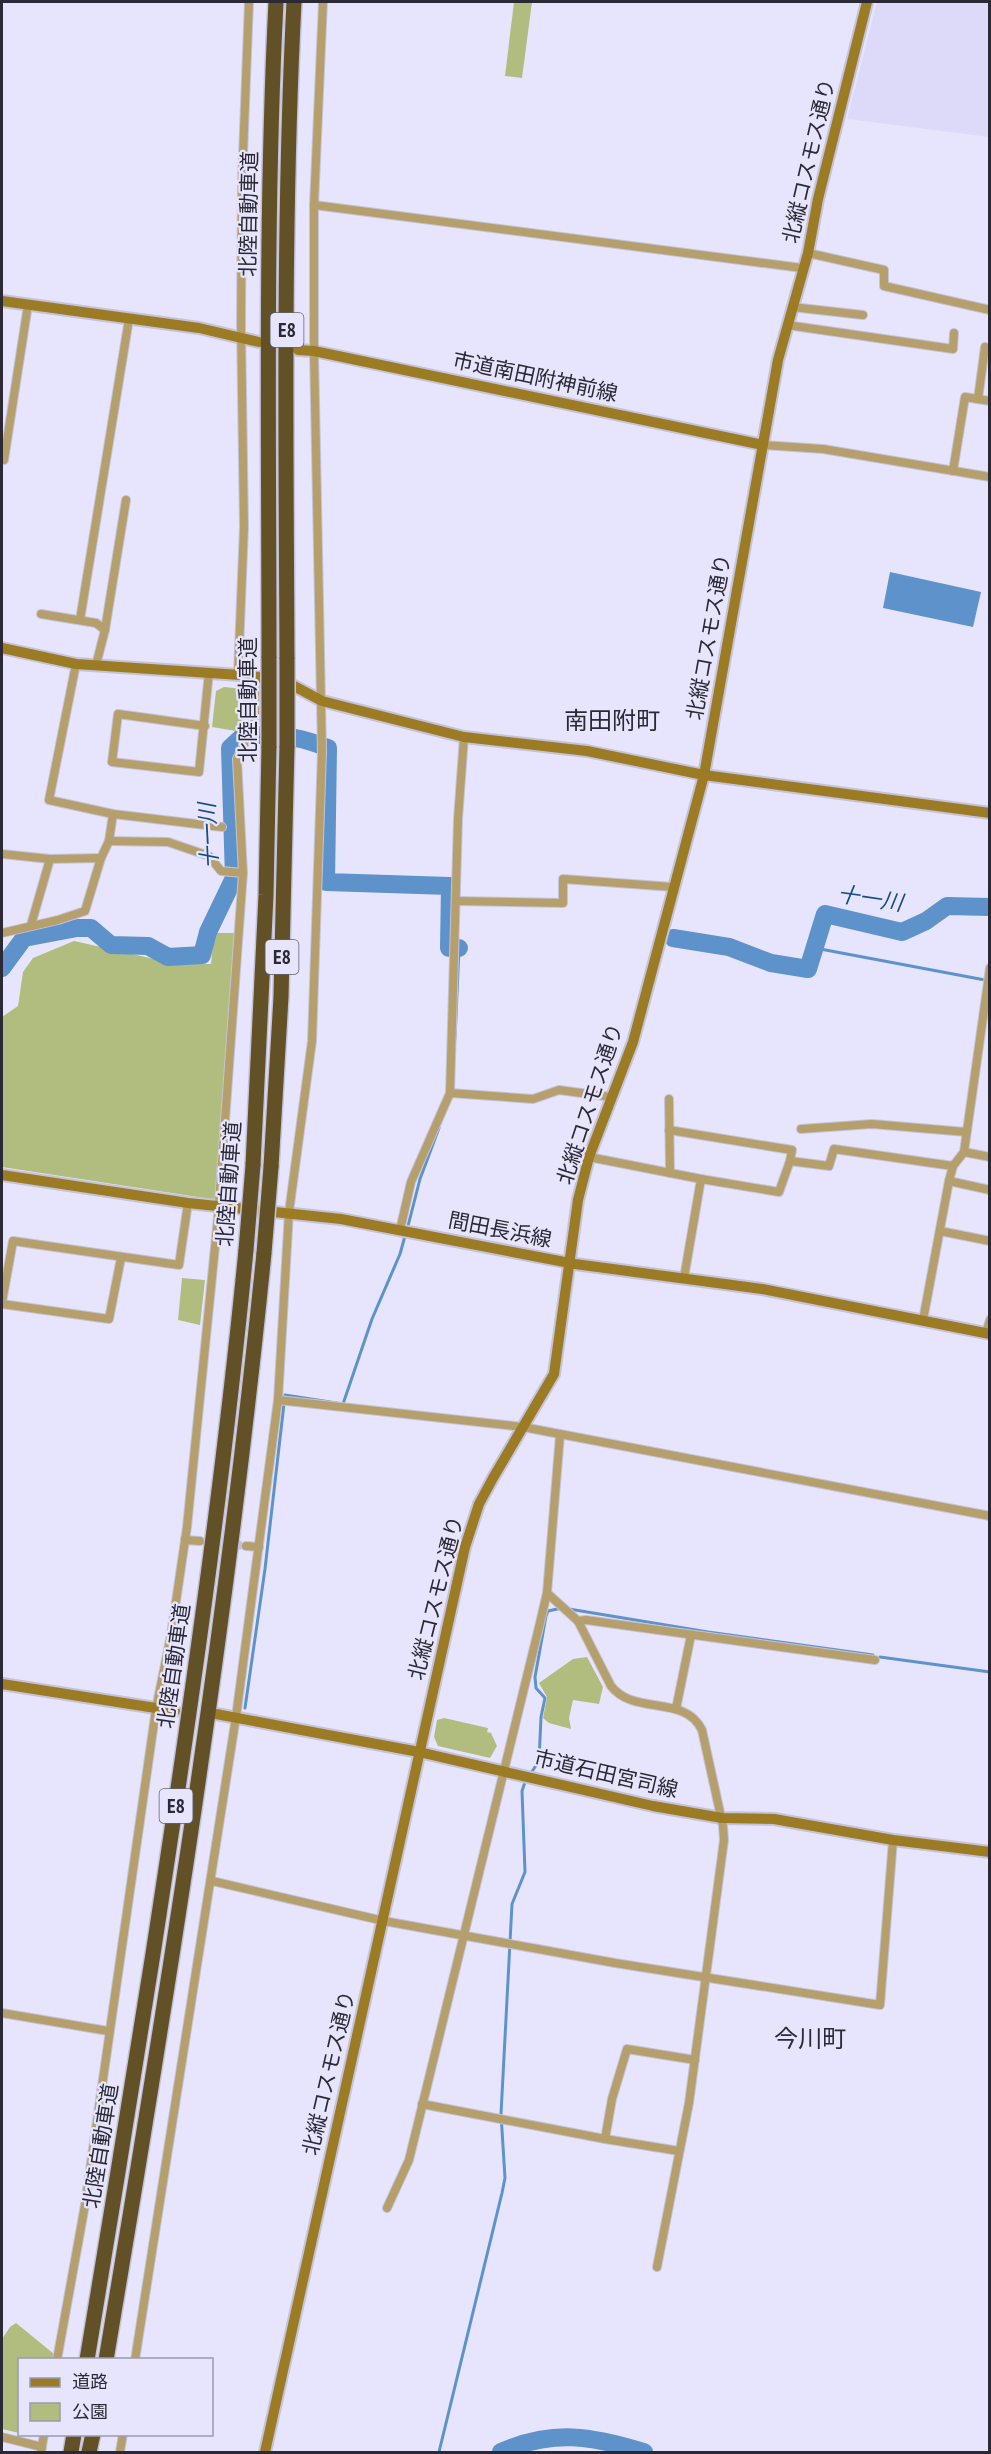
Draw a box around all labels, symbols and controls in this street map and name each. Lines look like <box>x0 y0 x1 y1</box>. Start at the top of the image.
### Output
street label: 北縦コスモス通り <box>776 76 841 246</box>
street label: 北陸自動車道 <box>234 151 263 277</box>
road number: E8 <box>270 313 304 347</box>
street label: 市道南田附神前線 <box>450 346 620 407</box>
street label: 北縦コスモス通り <box>681 552 736 722</box>
street label: 北陸自動車道 <box>234 637 261 763</box>
district label: 南田附町 <box>564 705 660 736</box>
water label: 十一川 <box>192 800 224 870</box>
water label: 十一川 <box>835 880 907 917</box>
road number: E8 <box>266 940 298 974</box>
street label: 北縦コスモス通り <box>551 1020 628 1188</box>
street label: 北陸自動車道 <box>211 1120 246 1248</box>
street label: 間田長浜線 <box>446 1206 554 1253</box>
street label: 北縦コスモス通り <box>402 1513 469 1683</box>
street label: 北陸自動車道 <box>151 1602 196 1730</box>
street label: 市道石田宮司線 <box>531 1744 681 1803</box>
road number: E8 <box>160 1789 192 1823</box>
street label: 北縦コスモス通り <box>296 1988 361 2158</box>
district label: 今川町 <box>774 2023 846 2054</box>
street label: 北陸自動車道 <box>77 2082 124 2210</box>
legend <box>18 2358 213 2436</box>
text: 道路 <box>72 2370 108 2393</box>
text: 公園 <box>72 2400 108 2423</box>

